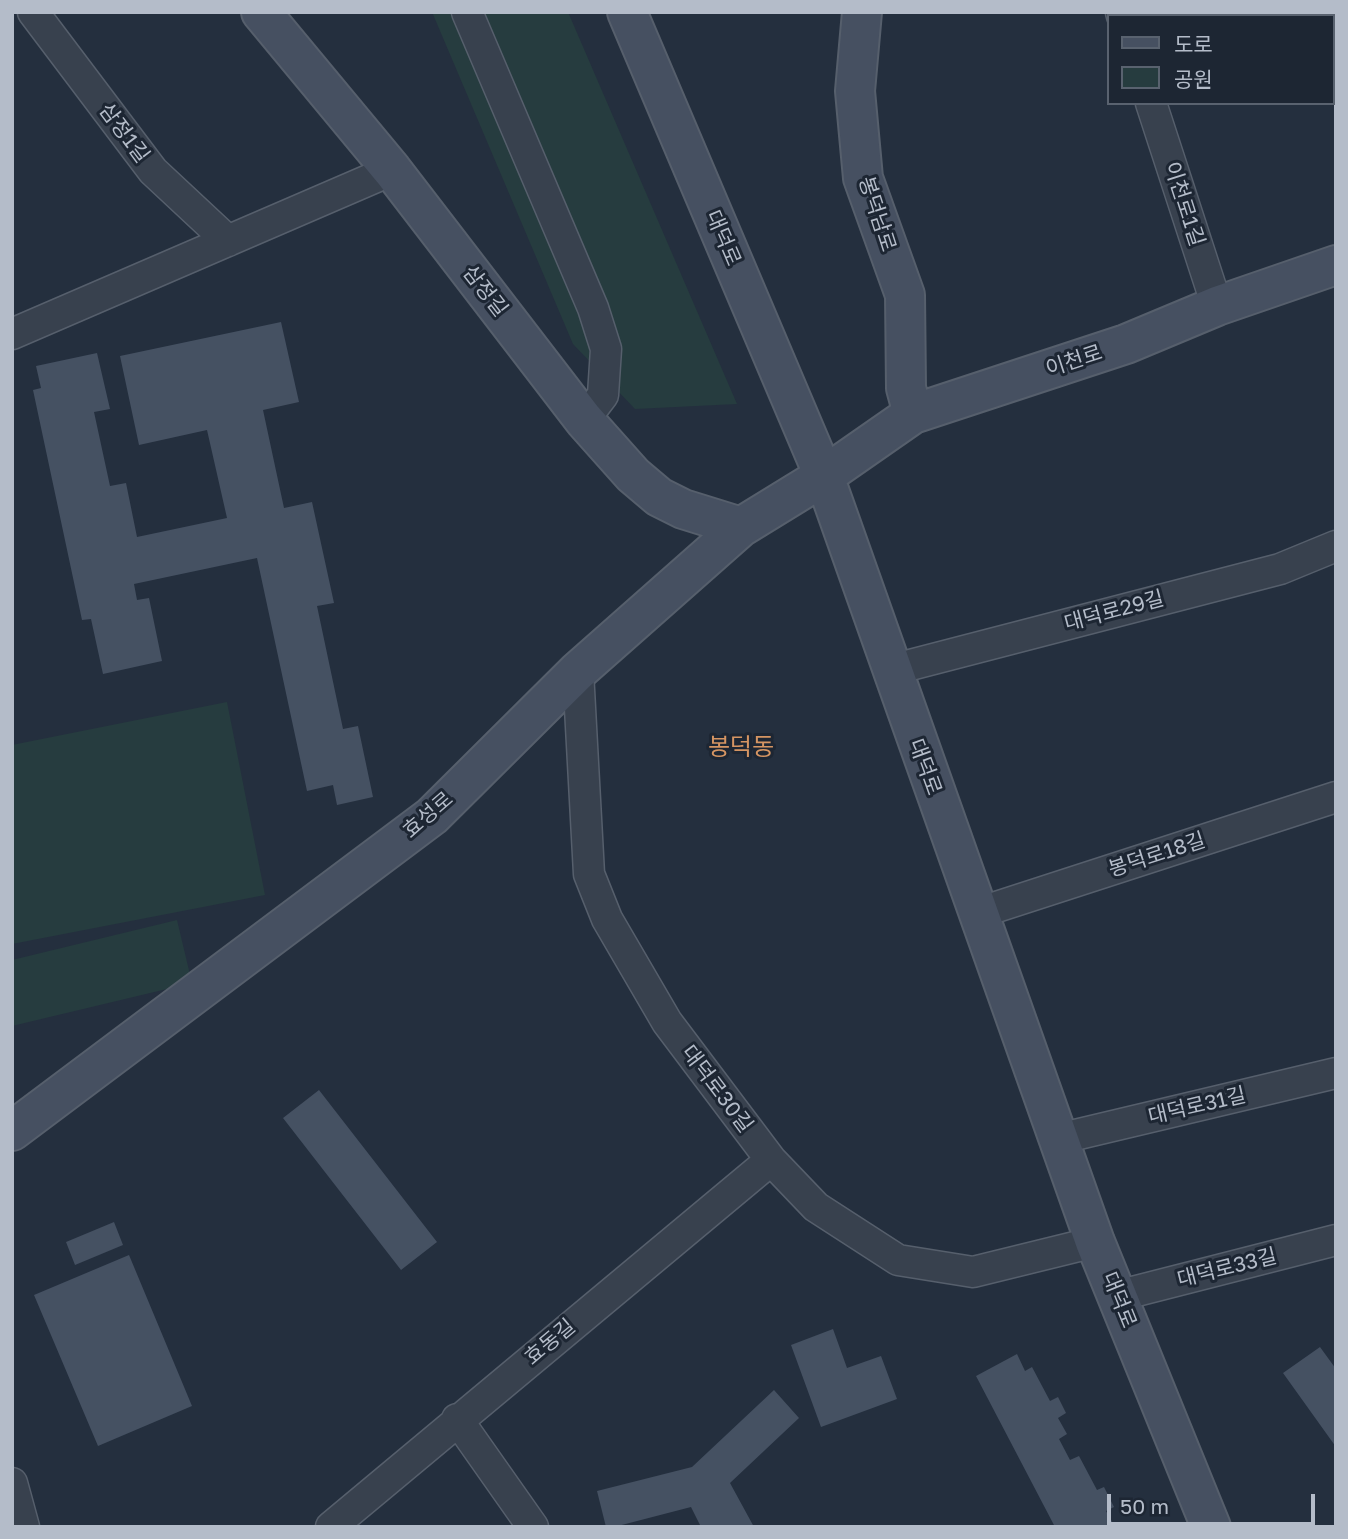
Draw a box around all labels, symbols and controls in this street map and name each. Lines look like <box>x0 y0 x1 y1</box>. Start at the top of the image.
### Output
legend <box>1106 14 1334 105</box>
text: 도로 <box>1174 31 1213 57</box>
text: 공원 <box>1174 66 1213 92</box>
street label: 삼정1길 <box>93 98 155 168</box>
street label: 이천로1길 <box>1159 159 1209 249</box>
street label: 봉덕남로 <box>853 173 901 255</box>
street label: 대덕로 <box>700 206 746 270</box>
street label: 삼정길 <box>457 260 513 322</box>
street label: 이천로 <box>1043 340 1105 382</box>
street label: 대덕로29길 <box>1061 586 1167 636</box>
district label: 봉덕동 <box>708 733 774 761</box>
street label: 대덕로 <box>903 735 947 799</box>
street label: 효성로 <box>398 786 458 844</box>
street label: 봉덕로18길 <box>1105 828 1209 882</box>
street label: 대덕로30길 <box>676 1040 758 1138</box>
street label: 대덕로31길 <box>1146 1083 1248 1129</box>
street label: 대덕로33길 <box>1175 1243 1279 1293</box>
street label: 대덕로 <box>1096 1268 1142 1332</box>
street label: 효동길 <box>520 1314 580 1370</box>
scale bar <box>1110 1480 1318 1524</box>
text: 50 m <box>1120 1493 1169 1519</box>

